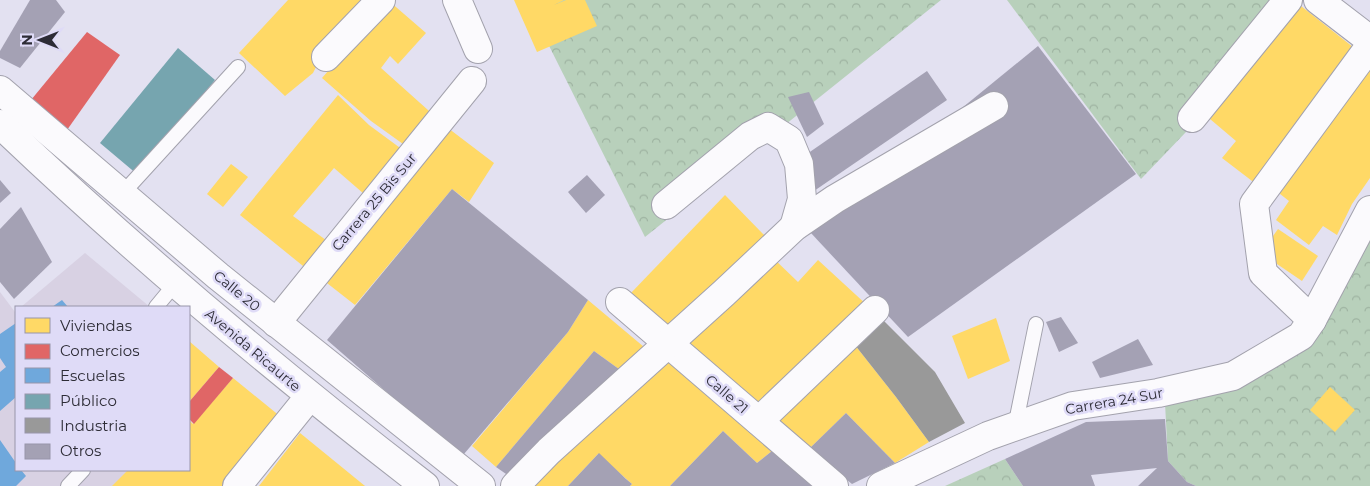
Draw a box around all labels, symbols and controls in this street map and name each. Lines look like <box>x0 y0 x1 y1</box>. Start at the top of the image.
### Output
north arrow <box>15 15 65 65</box>
text: N <box>18 34 36 46</box>
street label: Carrera 25 Bis Sur <box>328 149 420 255</box>
street label: Calle 20 <box>210 267 264 315</box>
street label: Avenida Ricaurte <box>202 305 304 395</box>
legend <box>15 306 190 471</box>
text: Viviendas <box>60 316 132 335</box>
text: Comercios <box>60 341 140 360</box>
text: Escuelas <box>60 366 125 385</box>
street label: Calle 21 <box>702 371 752 417</box>
street label: Carrera 24 Sur <box>1064 384 1165 418</box>
text: Público <box>60 391 117 410</box>
text: Industria <box>60 416 127 435</box>
text: Otros <box>60 441 101 460</box>

